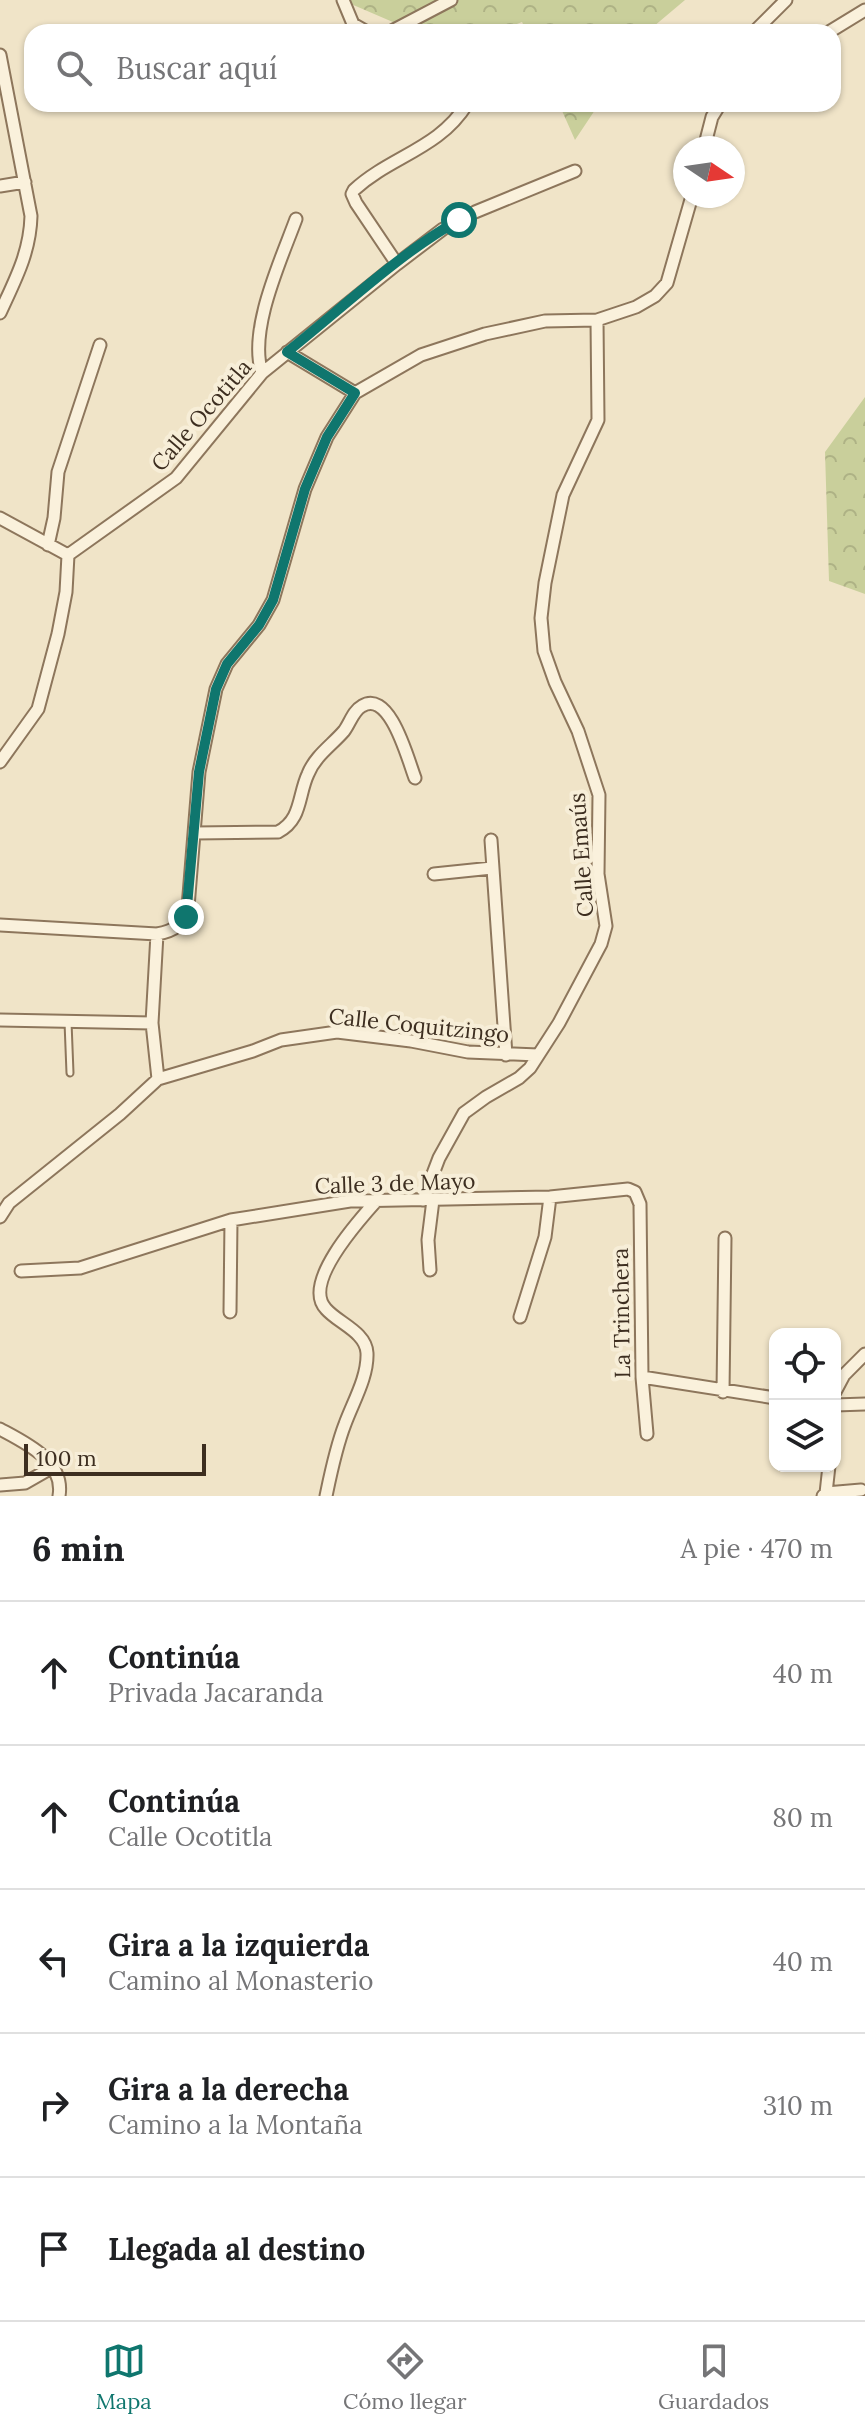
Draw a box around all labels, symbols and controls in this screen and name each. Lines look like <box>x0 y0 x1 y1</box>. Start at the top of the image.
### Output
search box <box>24 24 841 112</box>
icon: search <box>52 46 96 90</box>
text: Buscar aquí <box>116 49 277 87</box>
north arrow <box>673 136 745 208</box>
route start <box>441 202 477 238</box>
street label: Calle Ocotitla <box>145 353 257 477</box>
street label: Calle Emaús <box>563 792 599 918</box>
route end <box>168 899 204 935</box>
street label: Calle Coquitzingo <box>327 1002 511 1048</box>
street label: Calle 3 de Mayo <box>314 1166 476 1200</box>
street label: La Trinchera <box>606 1247 636 1379</box>
map controls <box>769 1328 841 1472</box>
button: locate <box>769 1328 841 1400</box>
button: layers <box>769 1400 841 1472</box>
scale bar <box>24 1440 206 1476</box>
text: 100 m <box>36 1444 97 1472</box>
text: 6 min <box>32 1527 125 1570</box>
text: A pie · 470 m <box>680 1532 833 1565</box>
text: Continúa <box>108 1638 240 1676</box>
icon: ahead <box>32 1651 76 1695</box>
text: 40 m <box>773 1657 833 1690</box>
text: Privada Jacaranda <box>108 1676 324 1709</box>
text: Continúa <box>108 1782 240 1820</box>
icon: ahead <box>32 1795 76 1839</box>
text: 80 m <box>772 1801 833 1834</box>
text: Calle Ocotitla <box>108 1820 272 1853</box>
text: Gira a la izquierda <box>108 1926 369 1964</box>
icon: left <box>32 1939 76 1983</box>
text: 40 m <box>773 1945 833 1978</box>
text: Camino al Monasterio <box>108 1964 373 1997</box>
text: Gira a la derecha <box>108 2070 349 2108</box>
icon: right <box>32 2083 76 2127</box>
text: 310 m <box>763 2089 833 2122</box>
text: Camino a la Montaña <box>108 2108 363 2141</box>
icon: arrive <box>32 2227 76 2271</box>
text: Llegada al destino <box>108 2230 365 2268</box>
tab: Mapa <box>96 2339 152 2415</box>
tab: Cómo llegar <box>343 2339 467 2415</box>
tab: Guardados <box>658 2339 769 2415</box>

